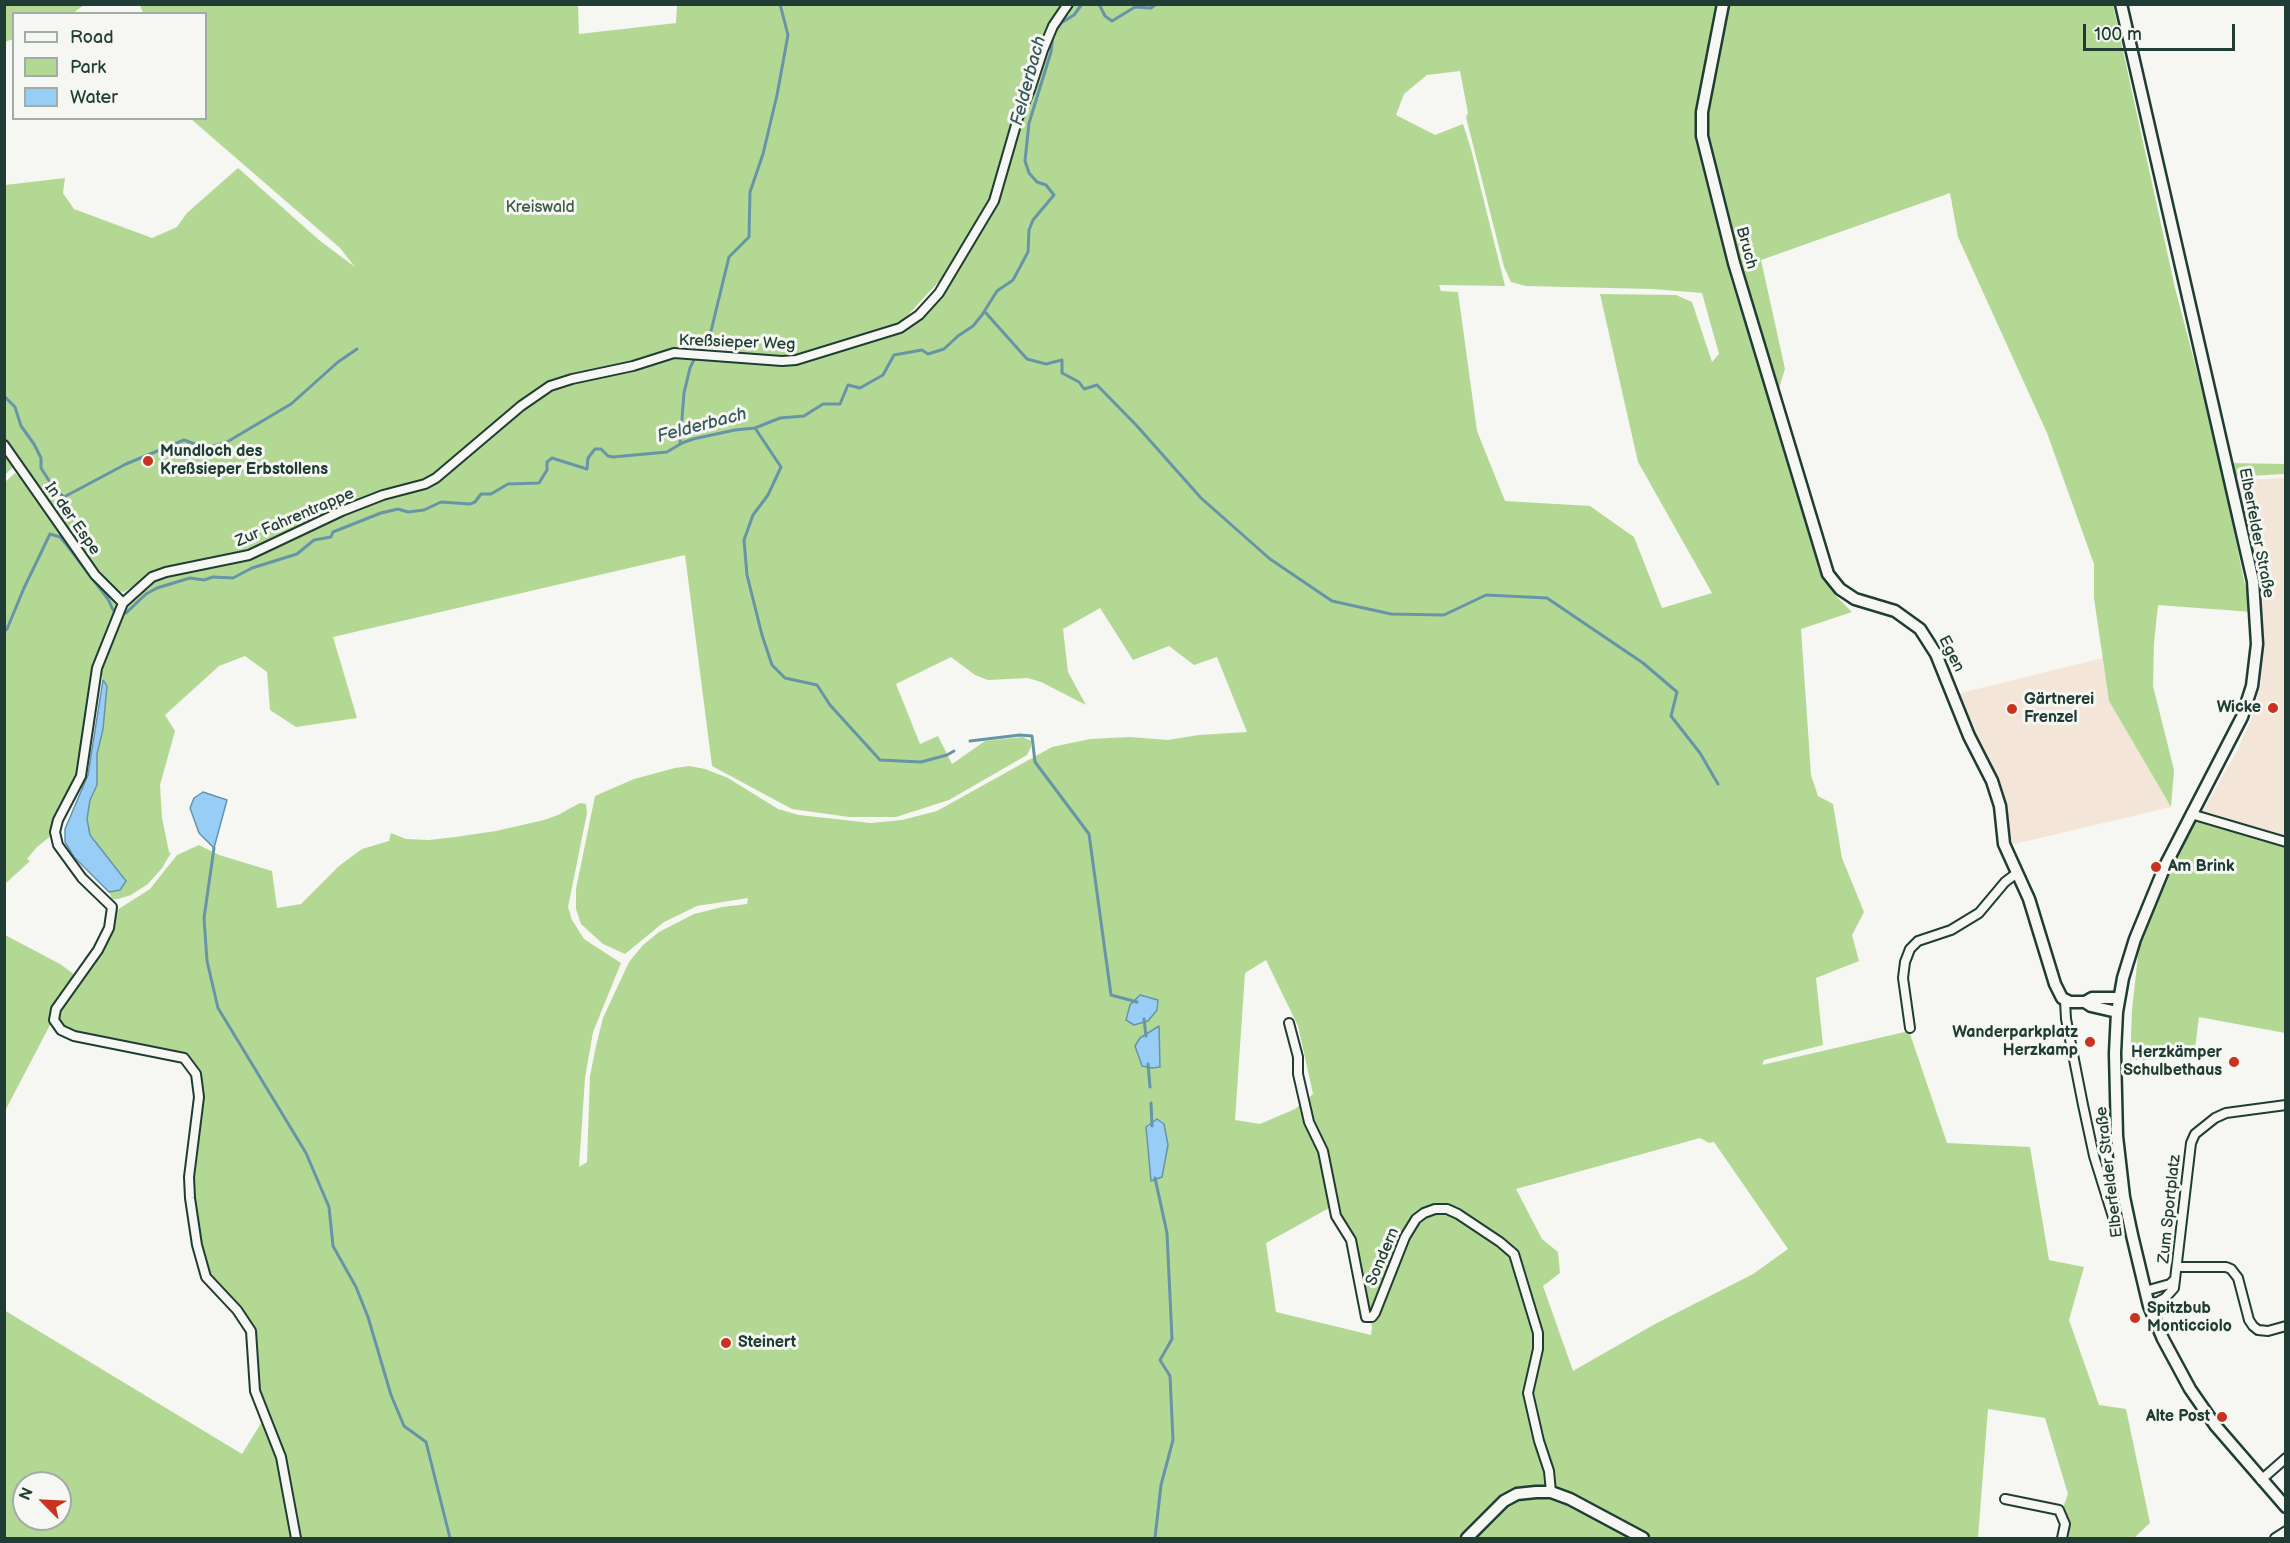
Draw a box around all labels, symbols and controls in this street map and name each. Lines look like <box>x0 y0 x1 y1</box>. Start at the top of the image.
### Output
legend <box>12 12 207 120</box>
scale bar <box>2086 12 2238 50</box>
text: 100 m <box>2094 24 2142 45</box>
text: Road <box>70 27 114 48</box>
water label: Felderbach <box>1007 34 1051 128</box>
text: Park <box>70 57 106 78</box>
text: Water <box>70 87 118 108</box>
park label: Kreiswald <box>505 198 575 218</box>
street label: Bruch <box>1731 225 1761 271</box>
street label: Kreßsieper Weg <box>678 331 796 355</box>
water label: Felderbach <box>655 404 749 448</box>
place label: Mundloch des Kreßsieper Erbstollens <box>160 442 328 480</box>
marker: Mundloch des Kreßsieper Erbstollens <box>141 454 155 468</box>
street label: Elberfelder Straße <box>2234 466 2278 600</box>
street label: In der Espe <box>40 479 104 559</box>
street label: Zur Fahrentrappe <box>233 484 357 552</box>
street label: Egen <box>1934 633 1968 675</box>
place label: Gärtnerei Frenzel <box>2024 690 2094 728</box>
place label: Wicke <box>2217 698 2261 718</box>
marker: Wicke <box>2266 701 2280 715</box>
marker: Gärtnerei Frenzel <box>2005 702 2019 716</box>
place label: Am Brink <box>2168 857 2234 877</box>
marker: Am Brink <box>2149 860 2163 874</box>
place label: Wanderparkplatz Herzkamp <box>1952 1023 2078 1061</box>
marker: Wanderparkplatz Herzkamp <box>2083 1035 2097 1049</box>
place label: Herzkämper Schulbethaus <box>2123 1043 2222 1081</box>
marker: Herzkämper Schulbethaus <box>2227 1055 2241 1069</box>
street label: Elberfelder Straße <box>2092 1105 2128 1239</box>
street label: Zum Sportplatz <box>2155 1154 2185 1264</box>
street label: Sondern <box>1362 1225 1404 1289</box>
place label: Spitzbub Monticciolo <box>2147 1299 2232 1337</box>
marker: Spitzbub Monticciolo <box>2128 1311 2142 1325</box>
place label: Steinert <box>738 1333 796 1353</box>
marker: Steinert <box>719 1336 733 1350</box>
place label: Alte Post <box>2146 1407 2210 1427</box>
marker: Alte Post <box>2215 1410 2229 1424</box>
north arrow <box>12 1471 72 1531</box>
text: N <box>16 1485 38 1504</box>

